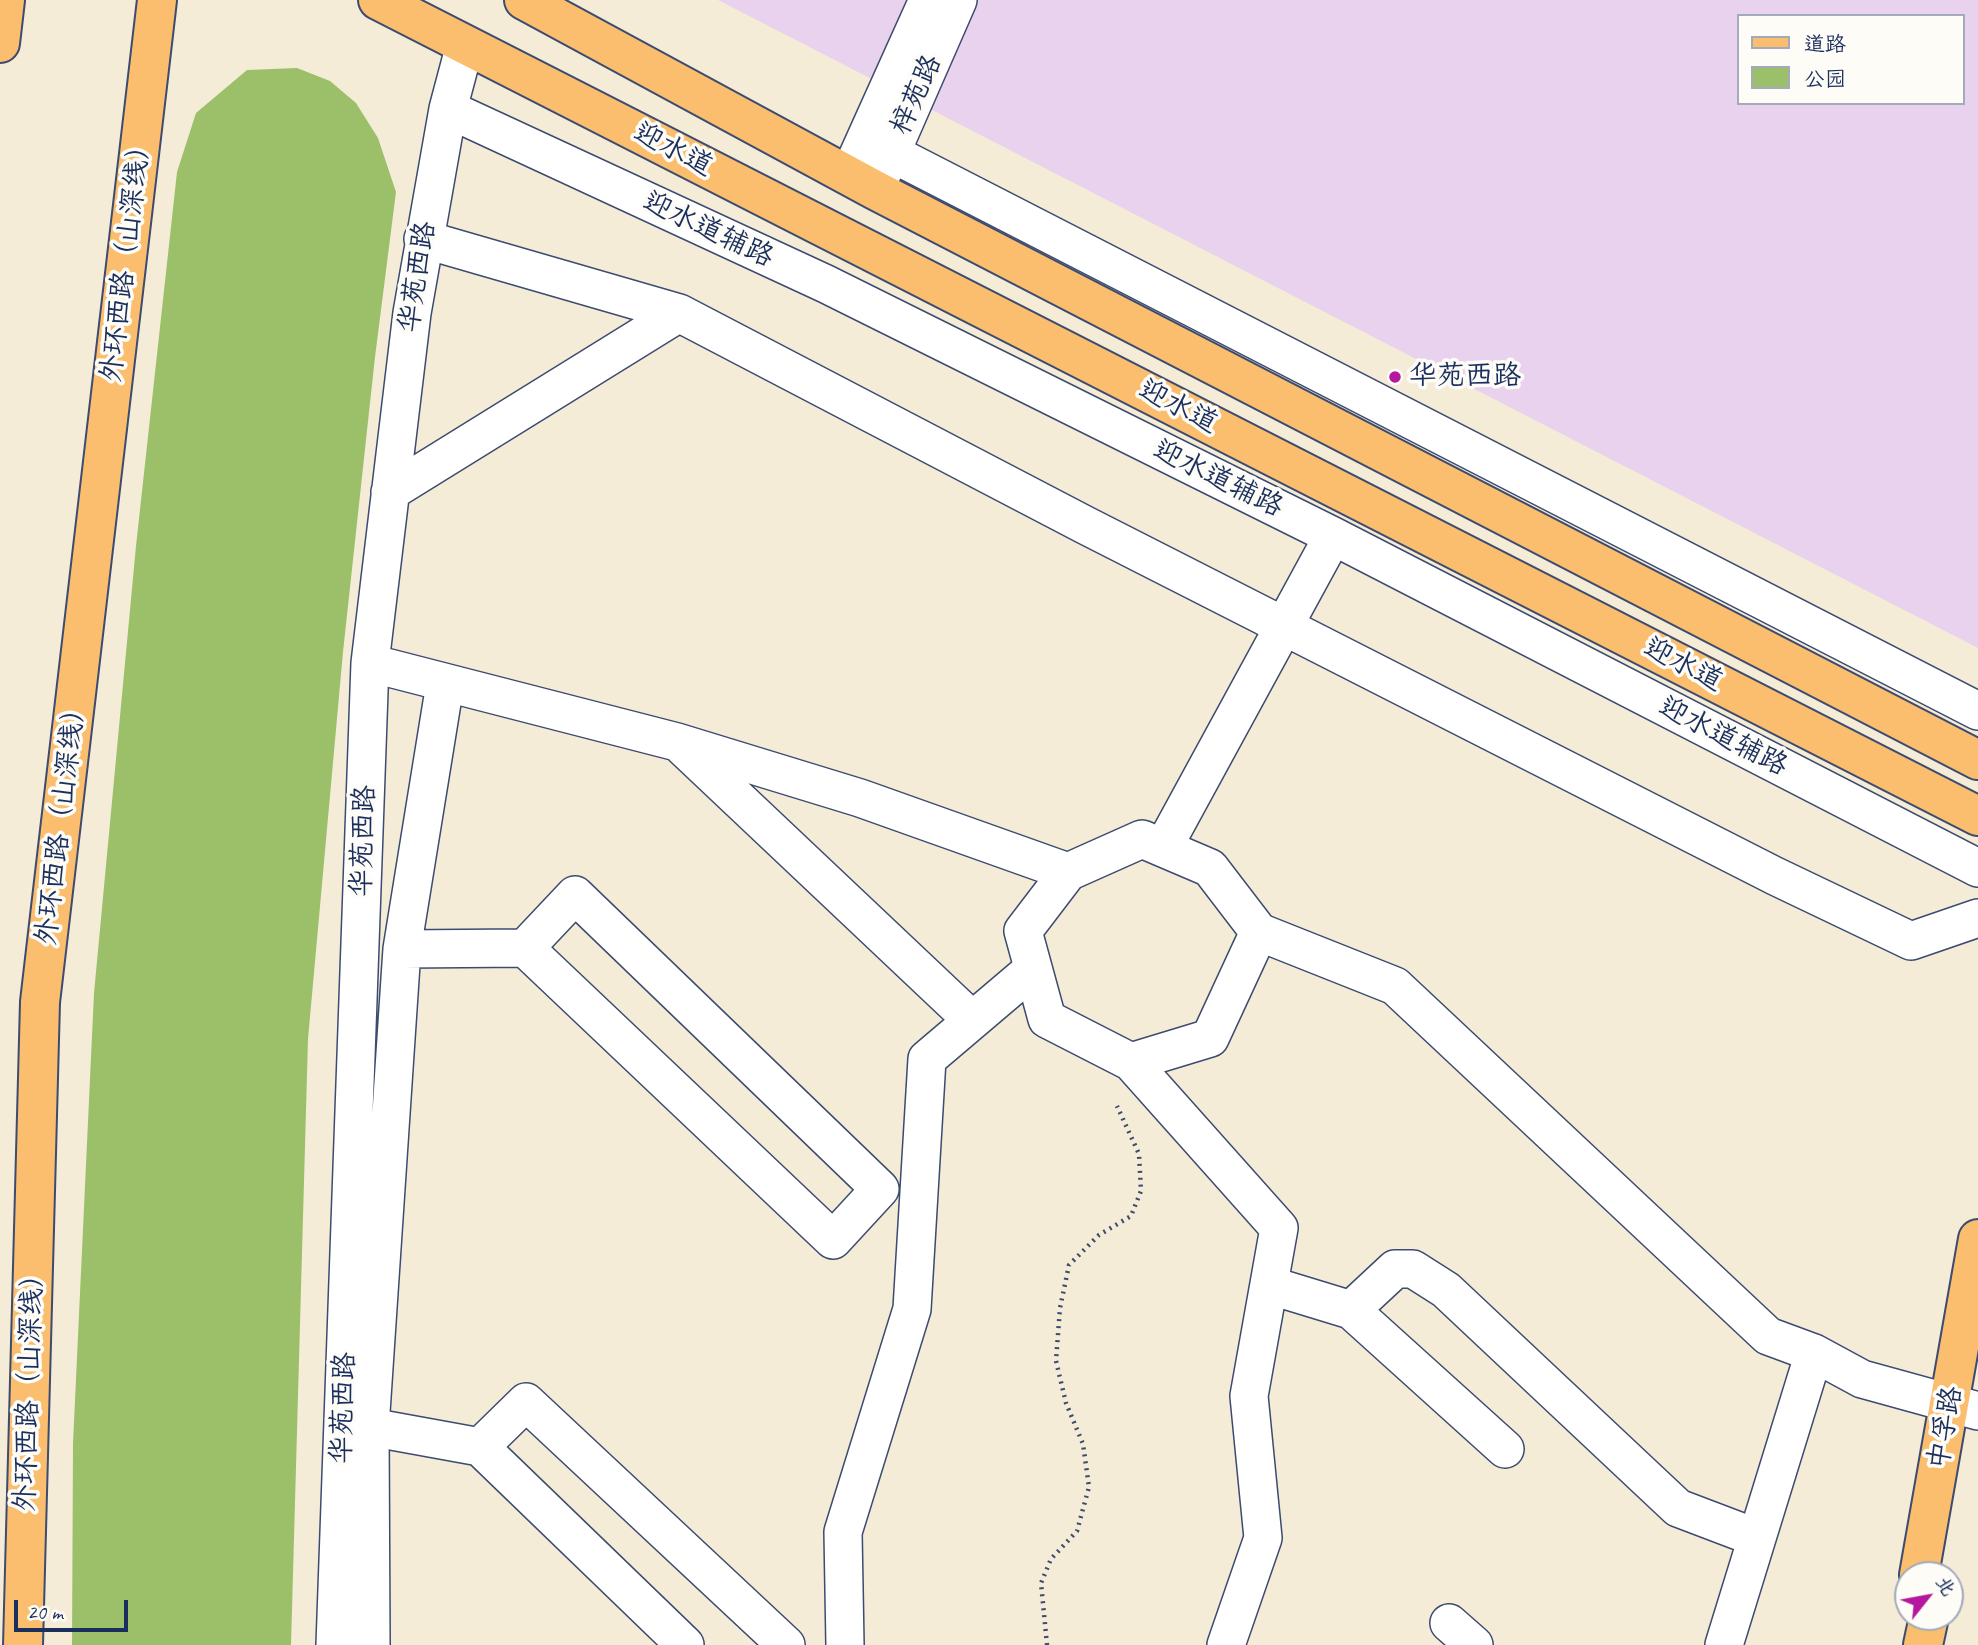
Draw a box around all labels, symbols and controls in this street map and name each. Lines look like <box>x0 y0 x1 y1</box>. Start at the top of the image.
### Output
legend <box>1736 14 1964 105</box>
text: 道路 <box>1804 31 1846 57</box>
street label: 梓苑路 <box>885 50 949 140</box>
text: 公园 <box>1804 66 1846 92</box>
street label: 迎水道 <box>628 116 718 184</box>
street label: 外环西路（山深线） <box>95 130 159 384</box>
street label: 迎水道辅路 <box>637 185 779 275</box>
street label: 华苑西路 <box>393 219 443 335</box>
place label: 华苑西路 <box>1409 360 1521 394</box>
marker: 华苑西路 <box>1387 369 1403 385</box>
street label: 迎水道 <box>1133 373 1223 441</box>
street label: 迎水道辅路 <box>1148 433 1288 525</box>
street label: 迎水道 <box>1638 631 1728 699</box>
street label: 迎水道辅路 <box>1653 690 1793 784</box>
street label: 外环西路（山深线） <box>30 693 94 947</box>
street label: 华苑西路 <box>345 784 383 898</box>
street label: 外环西路（山深线） <box>9 1259 51 1513</box>
street label: 华苑西路 <box>325 1351 363 1465</box>
street label: 中孚路 <box>1922 1384 1970 1472</box>
north arrow <box>1894 1561 1964 1631</box>
text: 北 <box>1930 1572 1960 1601</box>
scale bar <box>18 1586 131 1630</box>
text: 20 m <box>27 1599 63 1625</box>

